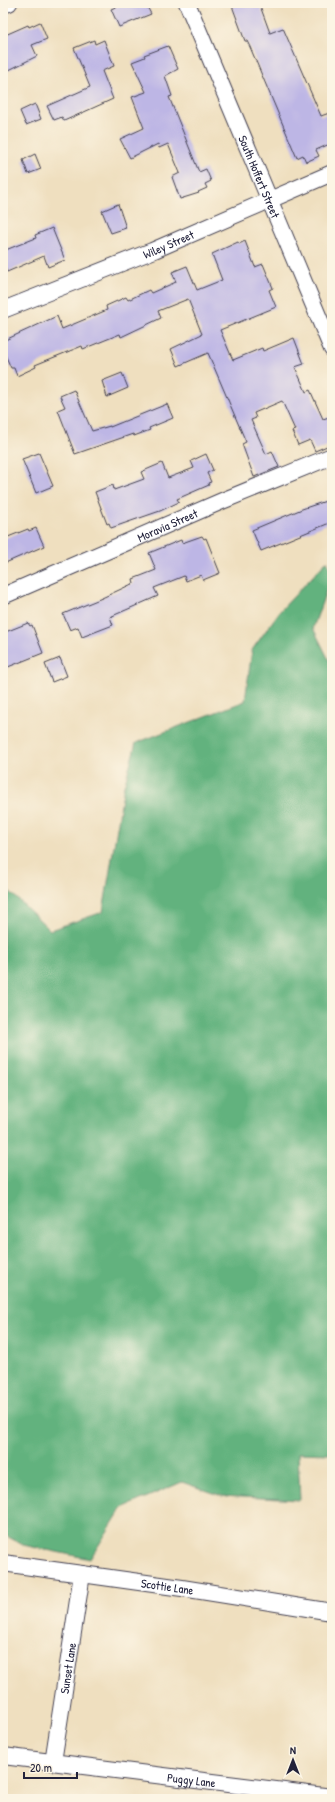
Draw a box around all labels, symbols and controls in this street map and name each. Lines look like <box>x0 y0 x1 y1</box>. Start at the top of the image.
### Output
street label: South Hoffert Street <box>235 132 285 221</box>
street label: Wiley Street <box>140 225 197 262</box>
street label: Moravia Street <box>134 504 201 545</box>
street label: Scottie Lane <box>140 1574 195 1598</box>
street label: Sunset Lane <box>55 1641 80 1695</box>
north arrow <box>273 1740 313 1780</box>
text: N <box>290 1743 296 1757</box>
scale bar <box>24 1754 77 1780</box>
text: 20 m <box>30 1759 52 1776</box>
street label: Puggy Lane <box>166 1768 217 1791</box>

